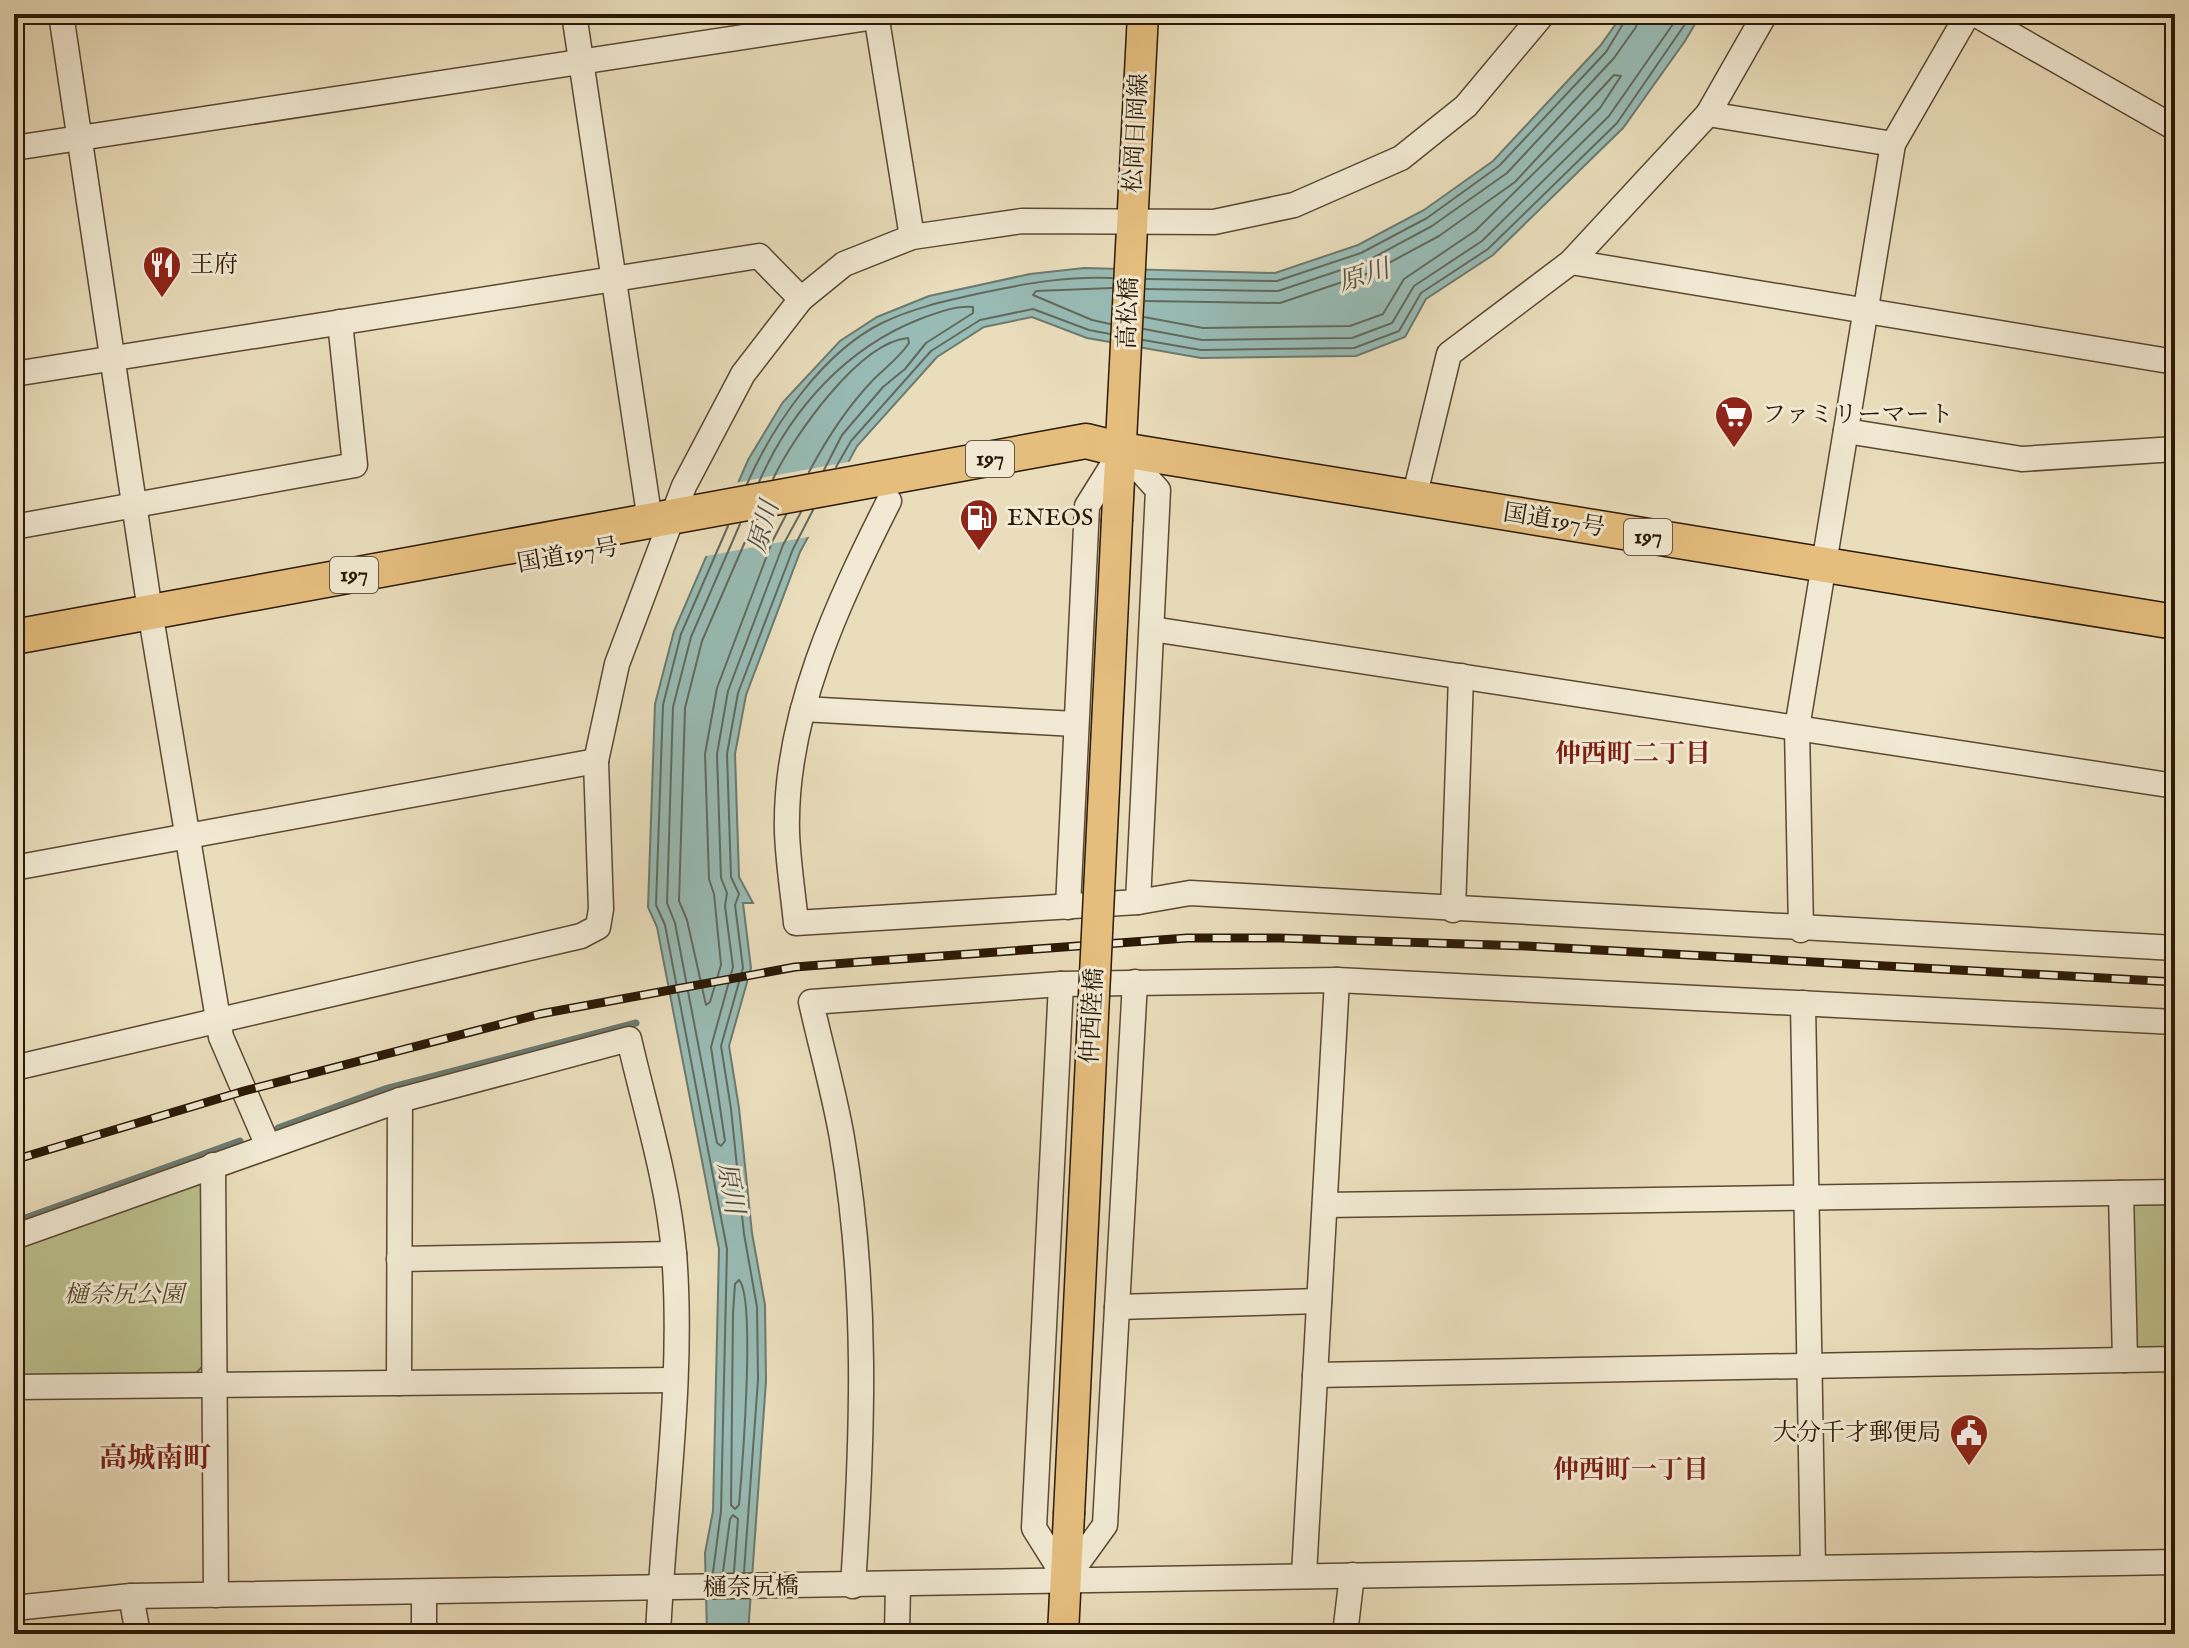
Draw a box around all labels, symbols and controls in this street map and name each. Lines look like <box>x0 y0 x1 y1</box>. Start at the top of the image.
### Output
street label: 松岡日岡線 <box>1118 72 1156 194</box>
restaurant icon: 王府 <box>141 244 183 299</box>
place label: 王府 <box>190 250 238 281</box>
water label: 原川 <box>1334 252 1397 299</box>
street label: 高松橋 <box>1112 276 1146 350</box>
supermarket icon: ファミリーマート <box>1713 394 1755 449</box>
place label: ファミリーマート <box>1762 400 1954 431</box>
road number: 197 <box>966 441 1014 477</box>
water label: 原川 <box>741 495 788 557</box>
fuel station icon: ENEOS <box>958 497 1000 552</box>
street label: 国道197号 <box>1501 498 1607 544</box>
place label: ENEOS <box>1007 503 1093 534</box>
road number: 197 <box>1624 519 1672 555</box>
street label: 国道197号 <box>515 532 621 580</box>
road number: 197 <box>330 557 378 593</box>
district label: 仲西町二丁目 <box>1555 738 1711 771</box>
street label: 仲西陸橋 <box>1075 967 1111 1065</box>
water label: 原川 <box>709 1160 751 1219</box>
park label: 樋奈尻公園 <box>64 1280 188 1311</box>
public building icon: 大分千才郵便局 <box>1948 1412 1990 1467</box>
place label: 大分千才郵便局 <box>1773 1418 1941 1449</box>
district label: 高城南町 <box>99 1442 211 1477</box>
district label: 仲西町一丁目 <box>1553 1454 1709 1487</box>
street label: 樋奈尻橋 <box>703 1572 799 1604</box>

